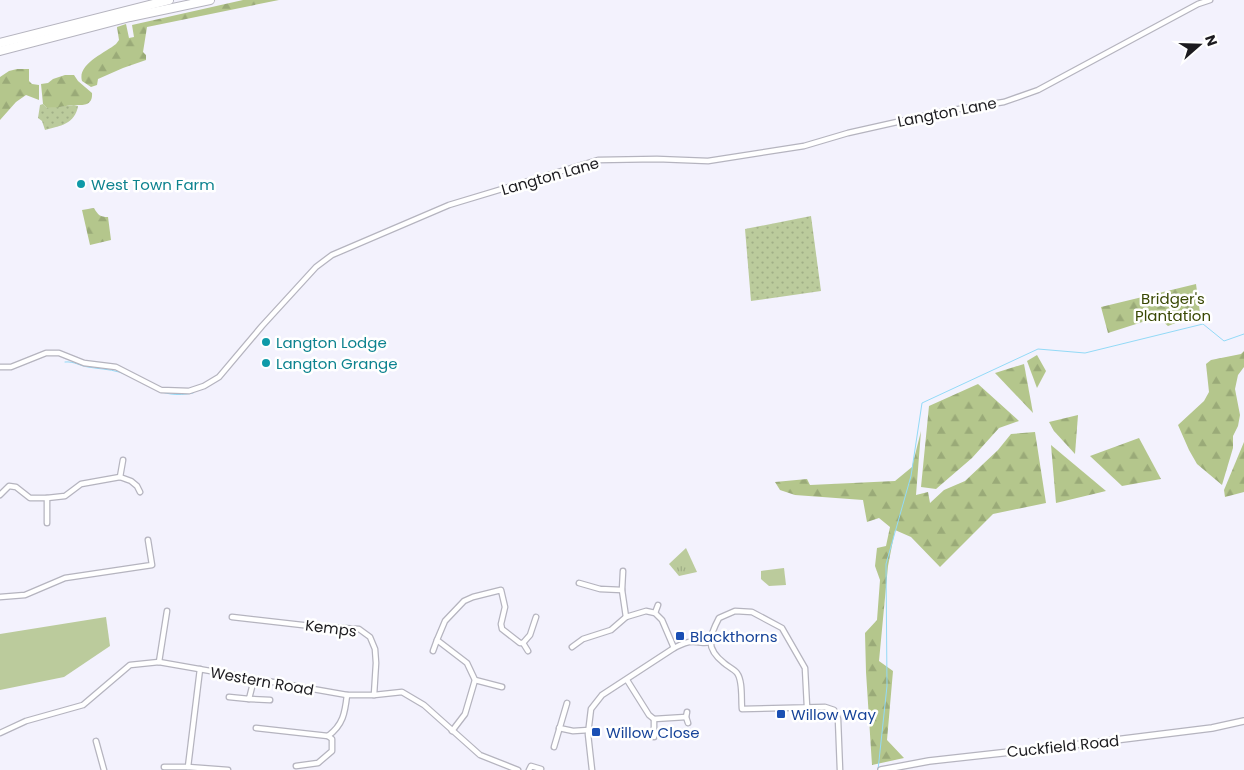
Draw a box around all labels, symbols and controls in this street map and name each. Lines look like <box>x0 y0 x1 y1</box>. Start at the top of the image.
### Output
north arrow <box>1174 20 1224 70</box>
text: N <box>1200 32 1222 49</box>
street label: Langton Lane <box>896 92 998 132</box>
street label: Langton Lane <box>499 152 601 200</box>
place label: West Town Farm <box>91 174 215 195</box>
marker: West Town Farm <box>75 178 87 190</box>
park label: Bridger's Plantation <box>1135 288 1211 326</box>
place label: Langton Lodge <box>276 332 387 353</box>
marker: Langton Lodge <box>260 336 272 348</box>
place label: Langton Grange <box>276 353 397 374</box>
marker: Langton Grange <box>260 357 272 369</box>
street label: Kemps <box>304 614 358 642</box>
place label: Blackthorns <box>690 626 778 647</box>
marker: Blackthorns <box>674 630 686 642</box>
street label: Western Road <box>209 662 315 700</box>
place label: Willow Way <box>791 704 876 725</box>
marker: Willow Way <box>775 708 787 720</box>
place label: Willow Close <box>606 722 700 743</box>
marker: Willow Close <box>590 726 602 738</box>
street label: Cuckfield Road <box>1006 730 1120 762</box>

